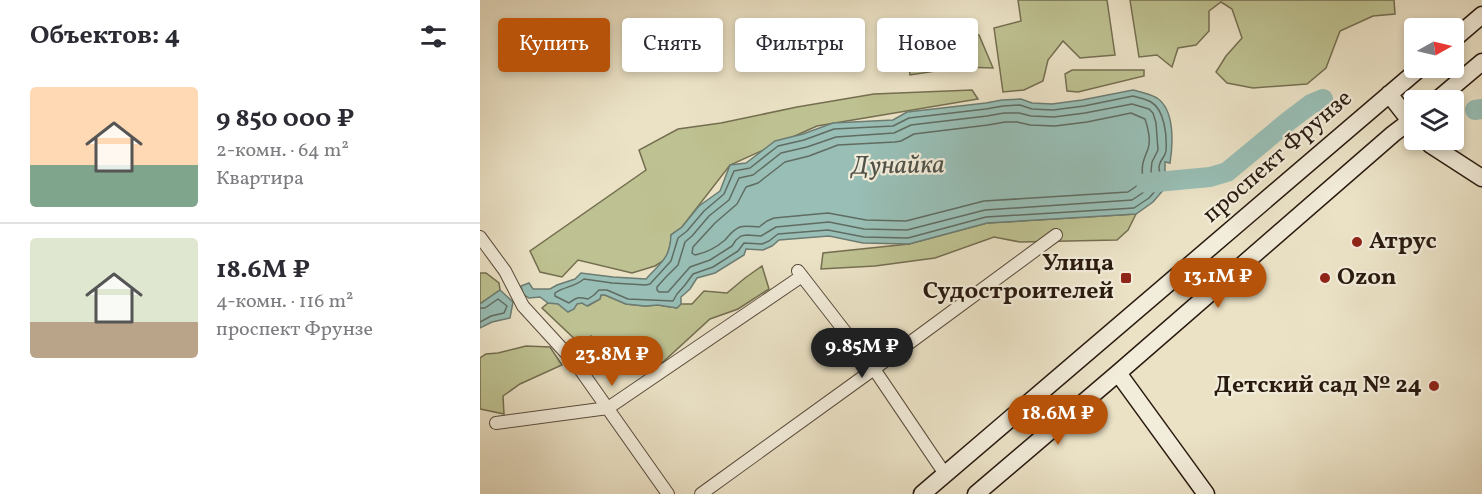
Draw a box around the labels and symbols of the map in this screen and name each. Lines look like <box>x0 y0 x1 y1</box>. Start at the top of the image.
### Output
north arrow <box>1404 18 1464 78</box>
street label: проспект Фрунзе <box>1196 82 1360 232</box>
water label: Дунайка <box>849 147 945 185</box>
place label: Атрус <box>1369 225 1437 259</box>
marker: Атрус <box>1350 235 1364 249</box>
place label: Улица Судостроителей <box>923 247 1114 309</box>
pin: 13.1M ₽ <box>1163 258 1273 309</box>
place label: Ozon <box>1337 261 1397 295</box>
marker: Улица Судостроителей <box>1119 271 1133 285</box>
marker: Ozon <box>1318 271 1332 285</box>
pin: 9.85M ₽ <box>807 328 917 379</box>
pin: 23.8M ₽ <box>557 336 667 387</box>
place label: Детский сад № 24 <box>1214 369 1422 403</box>
marker: Детский сад № 24 <box>1427 379 1441 393</box>
pin: 18.6M ₽ <box>1003 395 1113 446</box>

